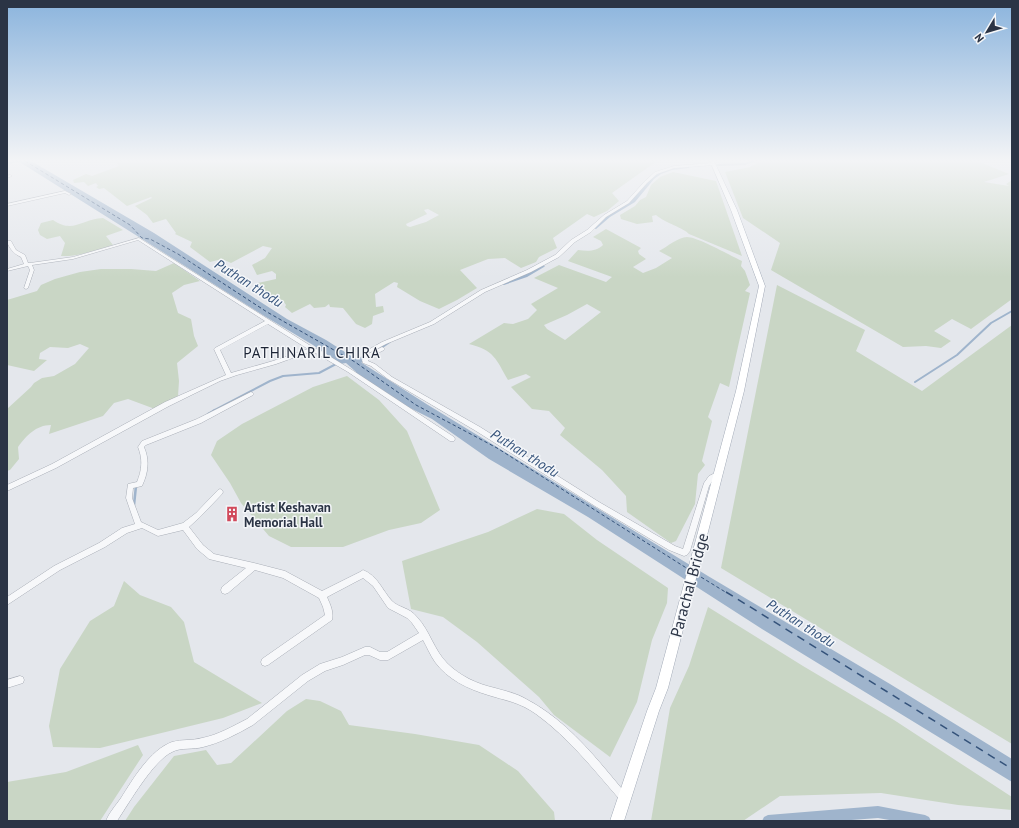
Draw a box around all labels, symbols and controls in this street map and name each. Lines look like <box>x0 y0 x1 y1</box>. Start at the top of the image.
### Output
north arrow <box>967 12 1007 52</box>
text: N <box>971 31 987 45</box>
water label: Puthan thodu <box>211 255 287 311</box>
district label: PATHINARIL CHIRA <box>243 343 381 362</box>
water label: Puthan thodu <box>487 425 563 481</box>
place label: Artist Keshavan Memorial Hall <box>244 499 331 531</box>
building icon: Artist Keshavan Memorial Hall <box>223 505 241 523</box>
street label: Parachal Bridge <box>665 531 713 639</box>
water label: Puthan thodu <box>763 595 839 651</box>

